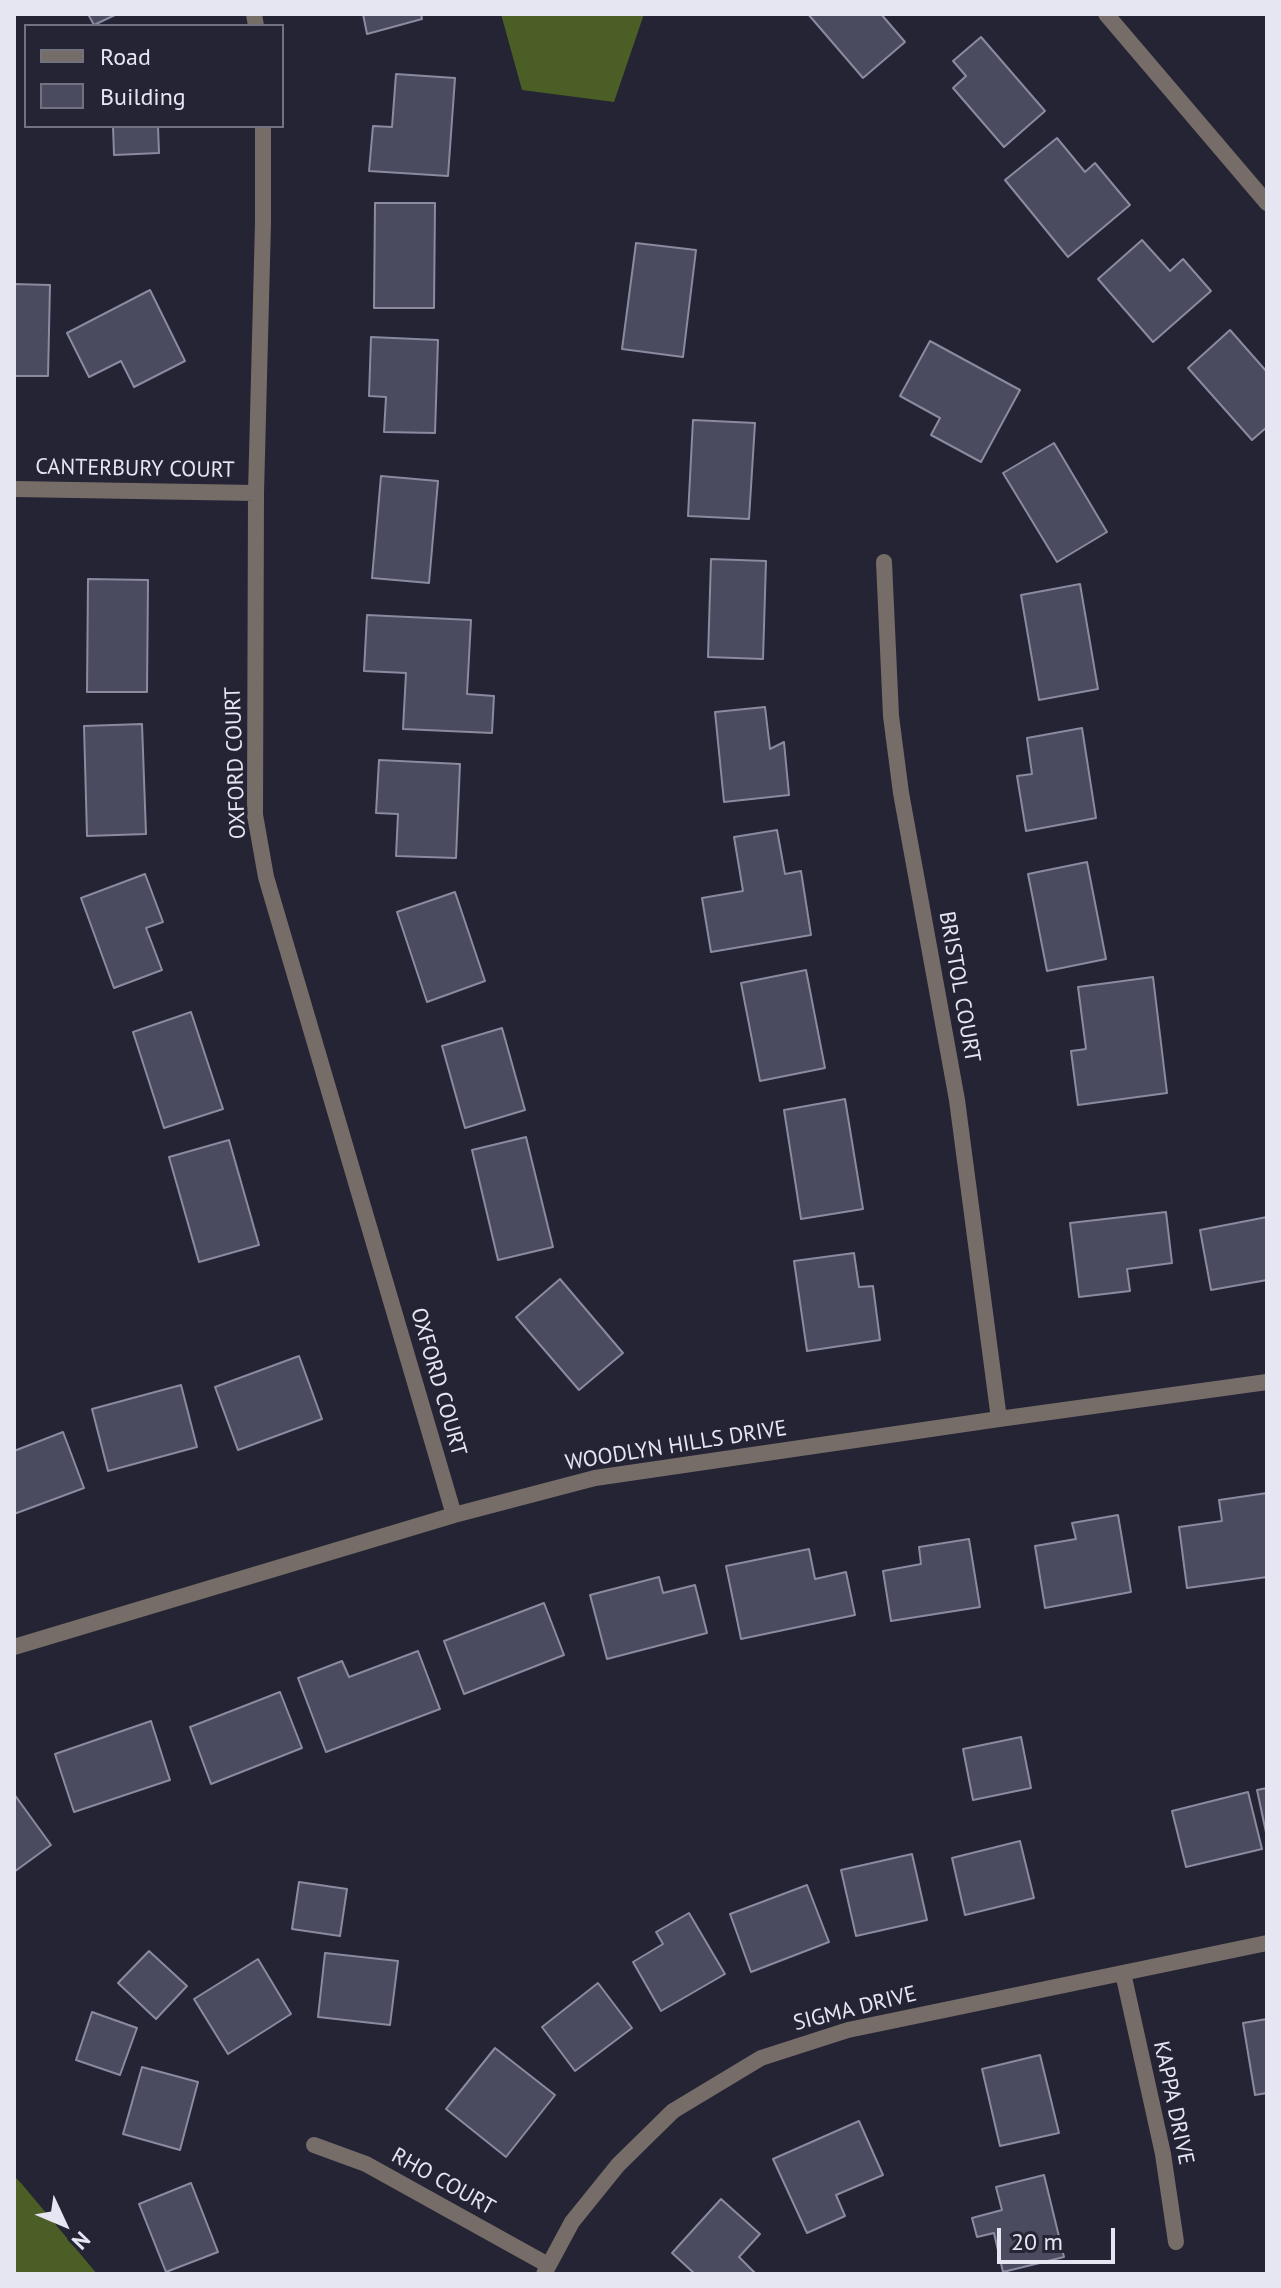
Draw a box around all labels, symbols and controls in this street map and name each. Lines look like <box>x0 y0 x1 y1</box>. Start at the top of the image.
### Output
legend <box>24 24 284 128</box>
text: Road <box>100 41 151 72</box>
text: Building <box>100 81 186 112</box>
street label: CANTERBURY COURT <box>35 454 235 484</box>
street label: OXFORD COURT <box>220 686 252 840</box>
street label: BRISTOL COURT <box>933 909 985 1065</box>
street label: OXFORD COURT <box>404 1305 472 1459</box>
street label: WOODLYN HILLS DRIVE <box>563 1415 789 1477</box>
street label: SIGMA DRIVE <box>791 1981 919 2037</box>
street label: KAPPA DRIVE <box>1147 2039 1199 2167</box>
street label: RHO COURT <box>387 2143 499 2221</box>
north arrow <box>24 2184 104 2264</box>
scale bar <box>1001 2212 1119 2262</box>
text: N <box>66 2226 96 2256</box>
text: 20 m <box>1011 2226 1063 2257</box>

